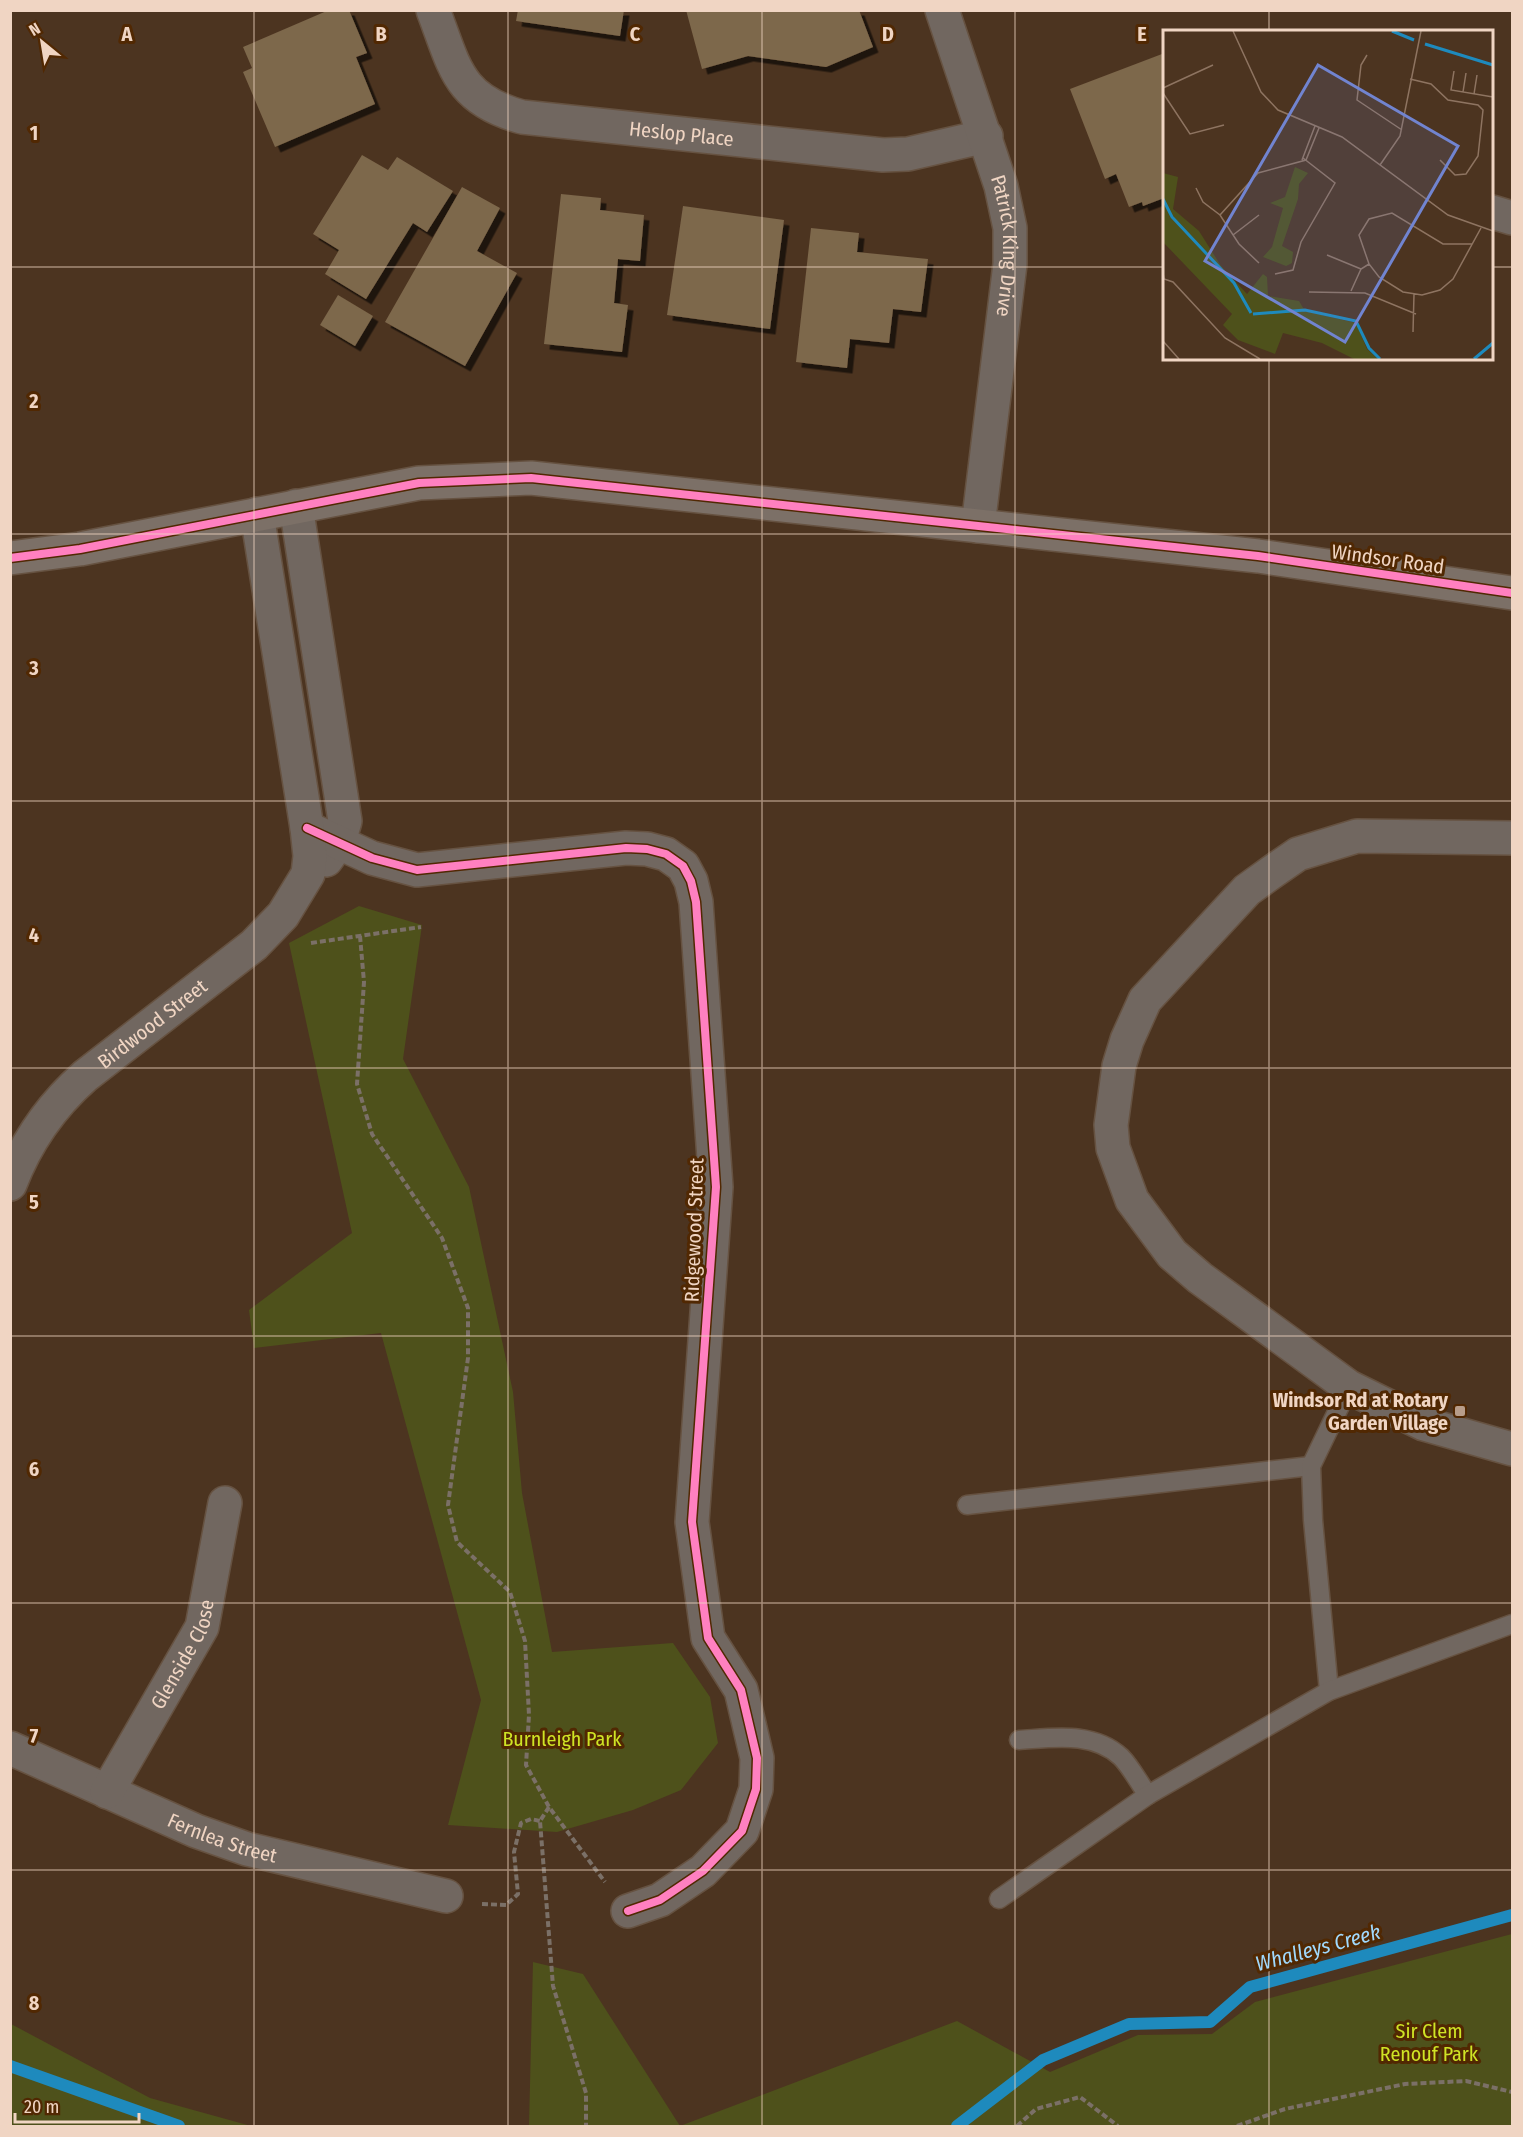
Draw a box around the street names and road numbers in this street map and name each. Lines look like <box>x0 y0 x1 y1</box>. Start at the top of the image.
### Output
street label: Heslop Place <box>628 116 735 151</box>
street label: Patrick King Drive <box>986 172 1022 318</box>
street label: Windsor Road <box>1330 539 1446 579</box>
street label: Birdwood Street <box>93 974 212 1074</box>
street label: Ridgewood Street <box>679 1157 709 1303</box>
street label: Glenside Close <box>145 1598 219 1713</box>
street label: Fernlea Street <box>164 1808 280 1868</box>

